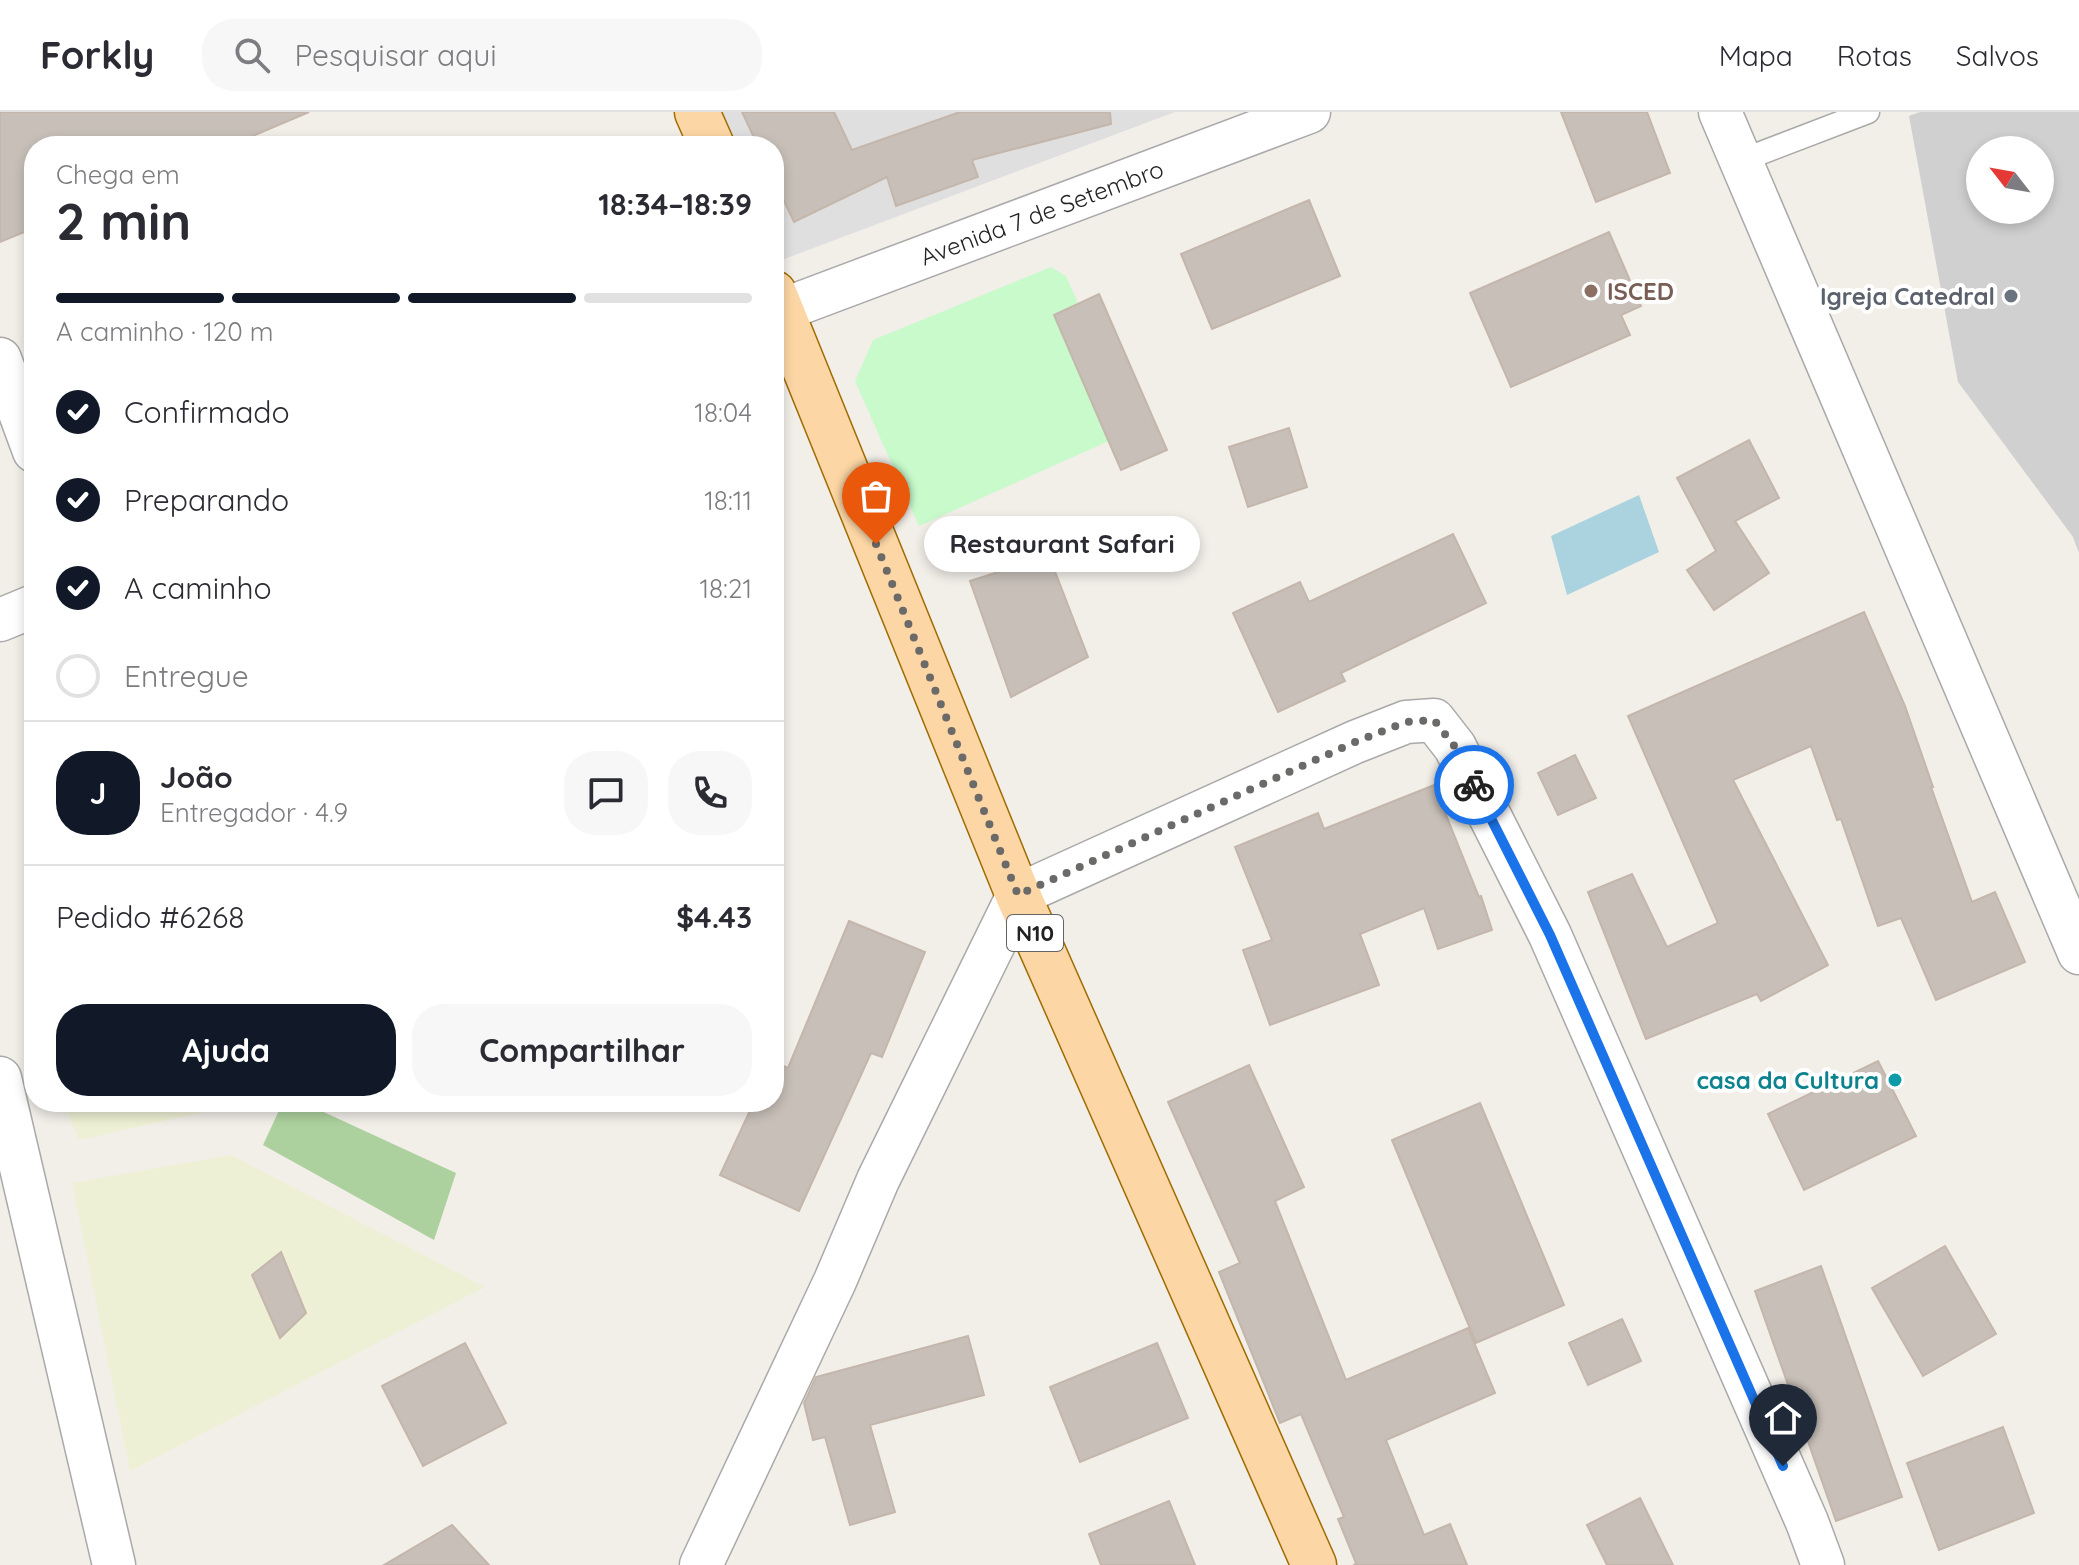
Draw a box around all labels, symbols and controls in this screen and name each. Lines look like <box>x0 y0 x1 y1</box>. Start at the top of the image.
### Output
search box <box>202 19 762 91</box>
text: Forkly <box>40 31 154 79</box>
icon: search <box>230 33 274 77</box>
text: Pesquisar aqui <box>294 36 497 74</box>
text: Mapa <box>1719 38 1793 73</box>
text: Rotas <box>1837 38 1912 73</box>
text: Salvos <box>1956 38 2039 73</box>
north arrow <box>1966 136 2054 224</box>
map controls <box>1966 136 2054 224</box>
street label: Avenida 7 de Setembro <box>916 153 1168 272</box>
text: Chega em <box>56 158 180 191</box>
text: 18:34–18:39 <box>598 185 752 223</box>
text: 2 min <box>56 188 191 253</box>
place label: ISCED <box>1607 276 1674 306</box>
place label: Igreja Catedral <box>1820 281 1995 311</box>
marker: ISCED <box>1582 282 1600 300</box>
marker: Igreja Catedral <box>2002 287 2020 305</box>
text: A caminho · 120 m <box>56 315 274 348</box>
icon: check <box>56 390 100 434</box>
text: Confirmado <box>124 393 290 431</box>
text: 18:04 <box>694 396 752 429</box>
pin <box>842 462 910 544</box>
icon: bag <box>854 474 898 518</box>
icon: check <box>56 478 100 522</box>
text: Preparando <box>124 481 289 519</box>
text: 18:11 <box>704 484 752 517</box>
callout: Restaurant Safari <box>924 516 1200 572</box>
text: Restaurant Safari <box>949 527 1175 560</box>
icon: check <box>56 566 100 610</box>
text: A caminho <box>124 569 272 607</box>
text: 18:21 <box>699 572 752 605</box>
text: Entregue <box>124 657 249 695</box>
courier <box>1434 745 1514 825</box>
button: chat <box>564 751 648 835</box>
button: phone <box>668 751 752 835</box>
text: João <box>160 758 233 796</box>
icon: bike <box>1452 763 1496 807</box>
text: J <box>90 774 106 812</box>
text: Entregador · 4.9 <box>160 796 348 829</box>
text: Pedido #6268 <box>56 898 244 936</box>
text: $4.43 <box>676 898 752 936</box>
road number: N10 <box>1007 915 1063 951</box>
button: Ajuda <box>56 1004 396 1096</box>
button: Compartilhar <box>412 1004 752 1096</box>
place label: casa da Cultura <box>1696 1065 1879 1095</box>
marker: casa da Cultura <box>1886 1071 1904 1089</box>
pin <box>1749 1384 1817 1466</box>
icon: home <box>1761 1396 1805 1440</box>

